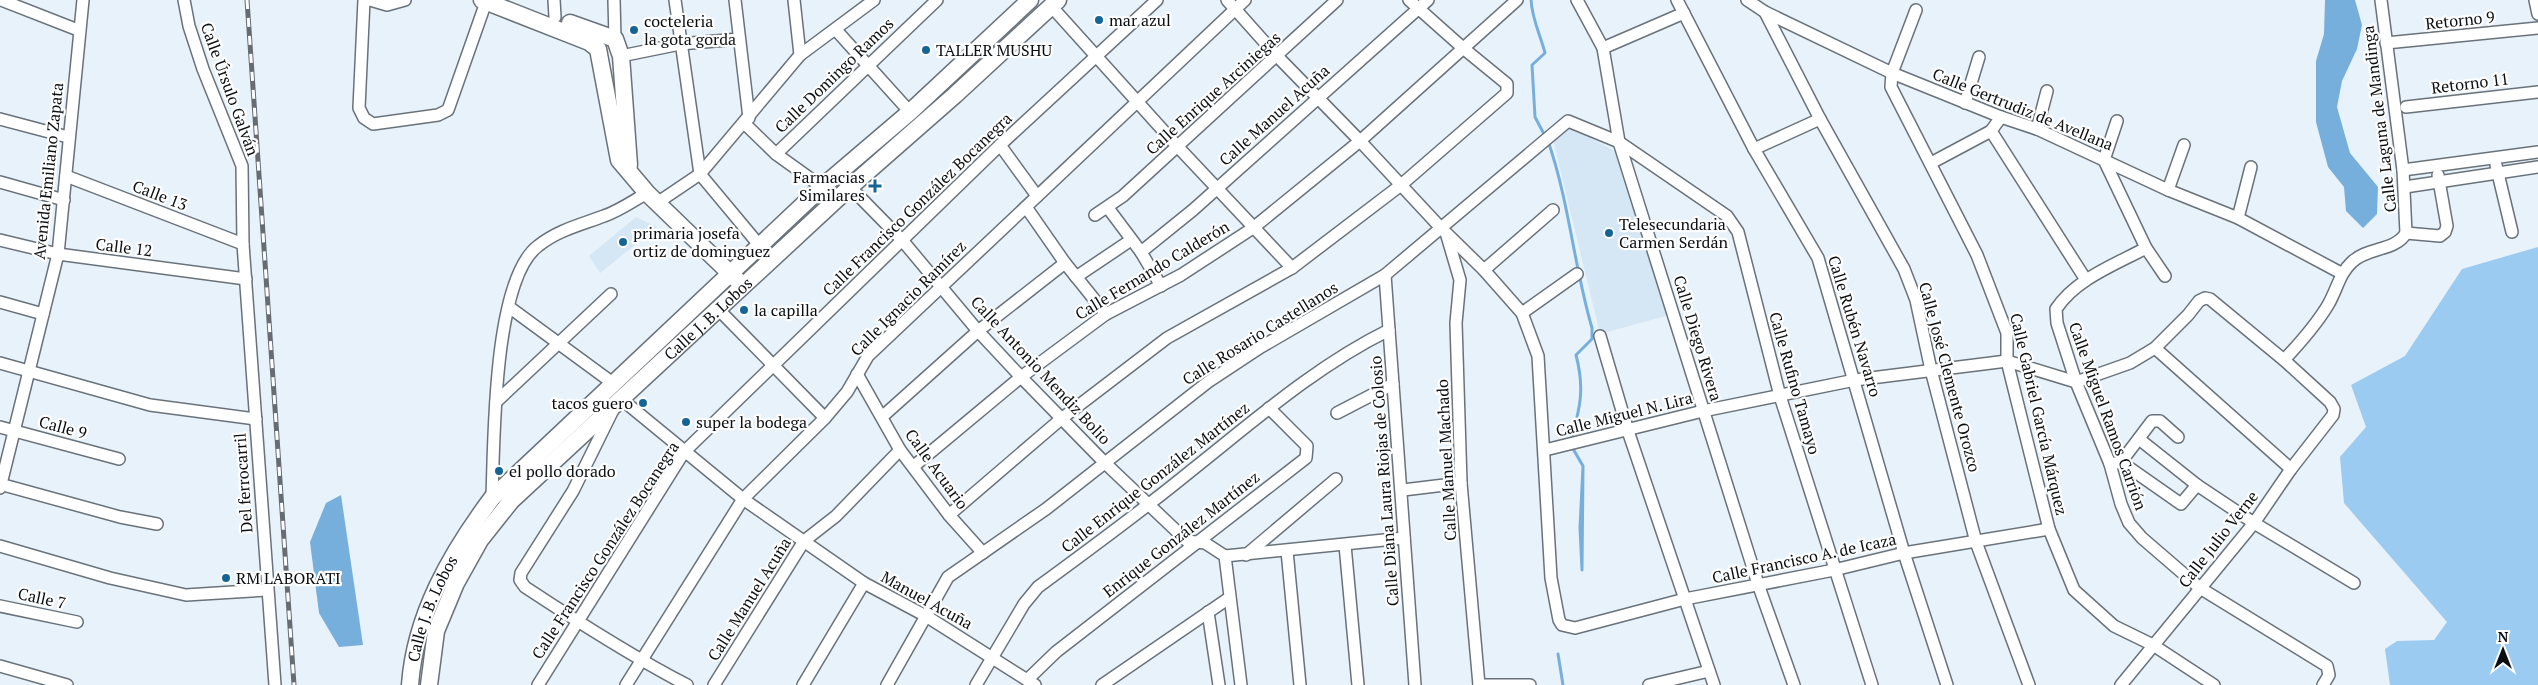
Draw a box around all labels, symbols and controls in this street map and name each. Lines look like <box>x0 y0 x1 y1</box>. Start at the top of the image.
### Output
street label: Retorno 9 <box>2424 5 2496 35</box>
place label: mar azul <box>1109 9 1171 31</box>
place label: cocteleria la gota gorda <box>644 10 736 50</box>
street label: Calle Domingo Ramos <box>770 12 898 138</box>
marker: mar azul <box>1093 14 1105 26</box>
street label: Calle Úrsulo Galván <box>196 19 264 159</box>
marker: cocteleria la gota gorda <box>628 24 640 36</box>
street label: Calle Laguna de Mandinga <box>2357 24 2401 214</box>
street label: Calle Enrique Arciniegas <box>1141 26 1285 160</box>
place label: TALLER MUSHU <box>936 39 1052 61</box>
marker: TALLER MUSHU <box>920 44 932 56</box>
street label: Calle Manuel Acuña <box>1214 59 1334 171</box>
street label: Calle Gertrudiz de Avellana <box>1929 63 2117 155</box>
street label: Retorno 11 <box>2430 67 2510 99</box>
street label: Avenida Emiliano Zapata <box>28 81 68 261</box>
street label: Calle Francisco González Bocanegra <box>817 107 1017 301</box>
place label: Farmacias Similares <box>793 166 865 206</box>
street label: Calle 13 <box>129 175 191 215</box>
marker: Farmacias Similares <box>869 180 881 192</box>
place label: Telesecundaria Carmen Serdán <box>1619 213 1729 253</box>
street label: Calle Fernando Calderón <box>1071 215 1234 325</box>
place label: primaria josefa ortiz de dominguez <box>633 222 770 262</box>
marker: Telesecundaria Carmen Serdán <box>1603 227 1615 239</box>
street label: Calle 12 <box>94 233 154 261</box>
street label: Calle Ignacio Ramírez <box>845 235 971 361</box>
marker: primaria josefa ortiz de dominguez <box>617 236 629 248</box>
street label: Calle Rubén Navarro <box>1823 253 1887 399</box>
street label: Calle J. B. Lobos <box>659 272 757 365</box>
street label: Calle Diego Rivera <box>1668 272 1728 404</box>
street label: Calle Rosario Castellanos <box>1178 276 1342 390</box>
street label: Calle José Clemente Orozco <box>1914 280 1986 475</box>
street label: Calle Antonio Mendiz Bolio <box>966 291 1116 449</box>
place label: la capilla <box>754 299 818 321</box>
marker: la capilla <box>738 304 750 316</box>
street label: Calle Rufino Tamayo <box>1764 309 1826 457</box>
street label: Calle Gabriel García Márquez <box>2005 311 2073 517</box>
street label: Calle Miguel Ramos Carrión <box>2064 319 2152 514</box>
street label: Calle Diana Laura Riojas de Colosio <box>1364 355 1404 607</box>
street label: Calle Manuel Machado <box>1431 378 1461 541</box>
street label: Calle Miguel N. Lira <box>1553 386 1695 442</box>
place label: tacos guero <box>552 392 633 414</box>
marker: tacos guero <box>637 397 649 409</box>
street label: Calle Enrique González Martínez <box>1057 398 1253 556</box>
street label: Calle 9 <box>37 410 89 444</box>
place label: super la bodega <box>696 411 807 433</box>
marker: super la bodega <box>680 416 692 428</box>
street label: Calle Acuario <box>900 424 974 514</box>
street label: Del ferrocarril <box>229 432 257 534</box>
street label: Calle Francisco González Bocanegra <box>526 437 684 663</box>
place label: el pollo dorado <box>509 460 616 482</box>
marker: el pollo dorado <box>493 465 505 477</box>
street label: Enrique González Martínez <box>1099 467 1263 601</box>
street label: Calle Julio Verne <box>2173 486 2263 592</box>
street label: Calle Francisco A. de Icaza <box>1710 528 1898 588</box>
street label: Calle Manuel Acuña <box>702 533 796 665</box>
street label: Calle J. B. Lobos <box>402 551 462 664</box>
street label: Manuel Acuña <box>877 566 977 634</box>
place label: RM LABORATI <box>236 567 341 589</box>
marker: RM LABORATI <box>220 572 232 584</box>
street label: Calle 7 <box>16 582 68 614</box>
north arrow <box>2478 625 2528 675</box>
text: N <box>2498 627 2509 646</box>

